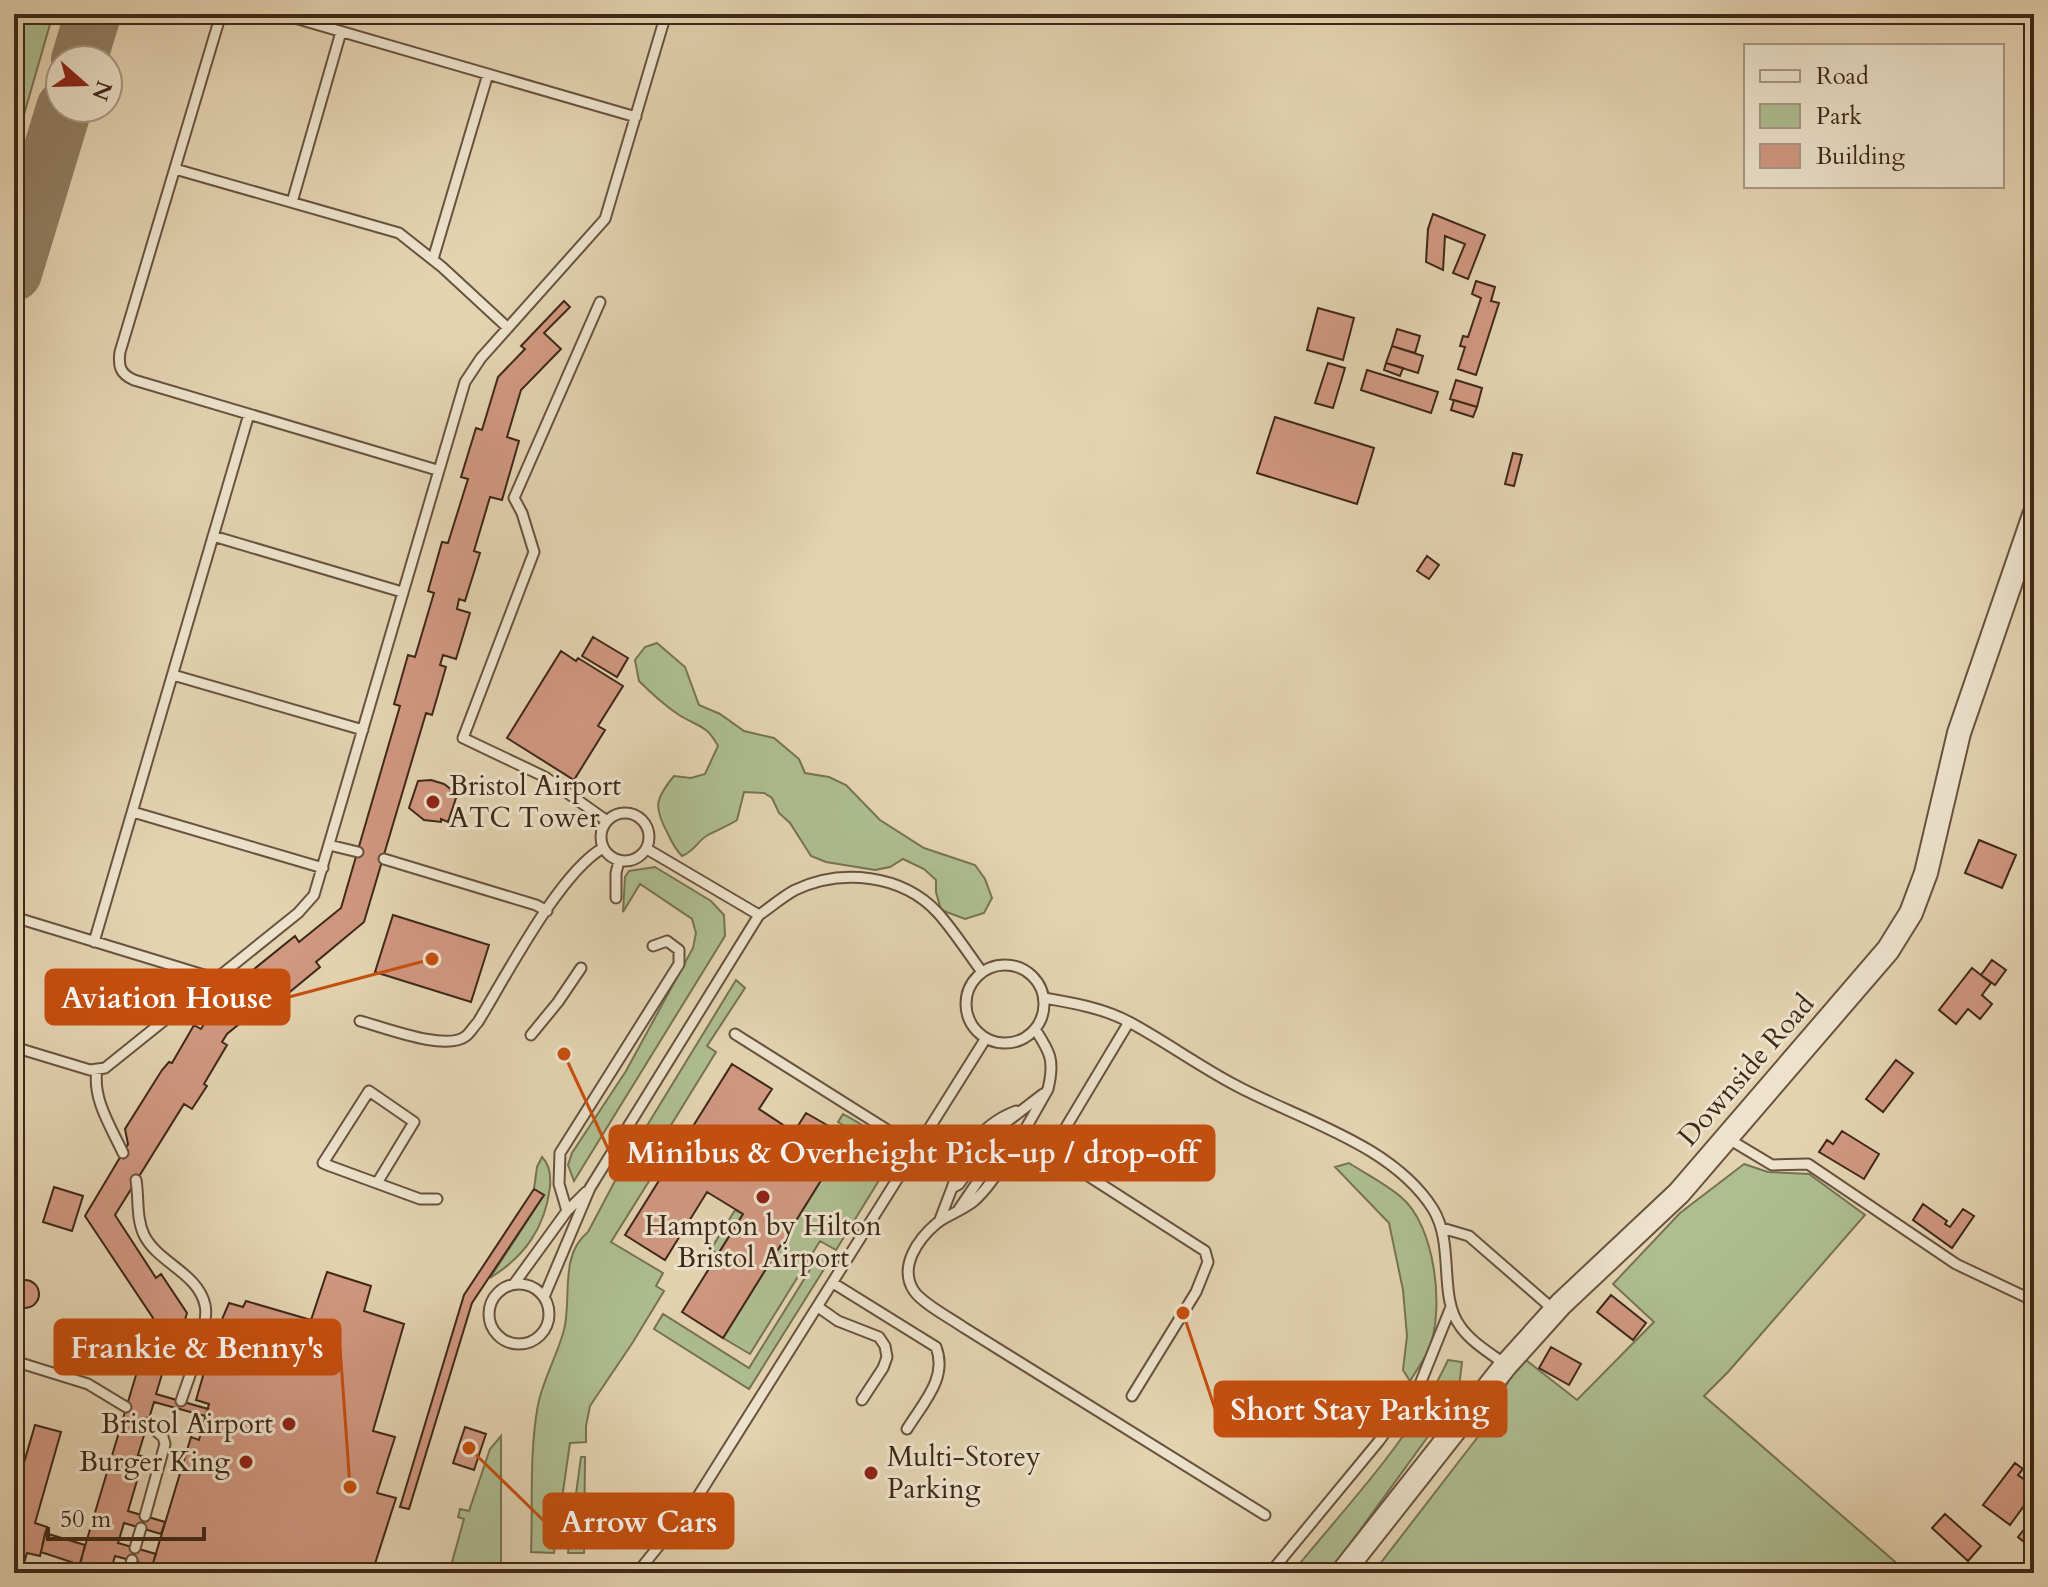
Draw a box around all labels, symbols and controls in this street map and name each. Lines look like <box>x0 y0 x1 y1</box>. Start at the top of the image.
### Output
north arrow <box>44 44 124 124</box>
legend <box>1744 44 2004 188</box>
text: Road <box>1816 60 1869 93</box>
text: N <box>84 76 119 105</box>
text: Park <box>1816 100 1862 133</box>
text: Building <box>1816 140 1906 173</box>
place label: Bristol Airport ATC Tower <box>449 767 621 837</box>
marker: Bristol Airport ATC Tower <box>424 793 442 811</box>
callout: Aviation House <box>46 970 289 1024</box>
text: Aviation House <box>61 978 273 1019</box>
street label: Downside Road <box>1669 986 1823 1154</box>
callout: Minibus & Overheight Pick-up / drop-off <box>610 1126 1214 1180</box>
text: Minibus & Overheight Pick-up / drop-off <box>626 1133 1202 1174</box>
marker: Hampton by Hilton Bristol Airport <box>754 1188 772 1206</box>
place label: Hampton by Hilton Bristol Airport <box>644 1207 882 1277</box>
callout: Frankie & Benny's <box>55 1320 340 1374</box>
text: Frankie & Benny's <box>70 1328 324 1369</box>
callout: Short Stay Parking <box>1215 1382 1506 1436</box>
text: Short Stay Parking <box>1230 1390 1490 1431</box>
place label: Bristol Airport <box>101 1405 273 1443</box>
marker: Bristol Airport <box>280 1415 298 1433</box>
place label: Multi-Storey Parking <box>887 1438 1041 1508</box>
place label: Burger King <box>79 1443 230 1481</box>
marker: Burger King <box>237 1453 255 1471</box>
marker: Multi-Storey Parking <box>862 1464 880 1482</box>
scale bar <box>48 1491 204 1541</box>
callout: Arrow Cars <box>544 1494 733 1548</box>
text: Arrow Cars <box>561 1502 717 1543</box>
text: 50 m <box>60 1503 112 1536</box>

